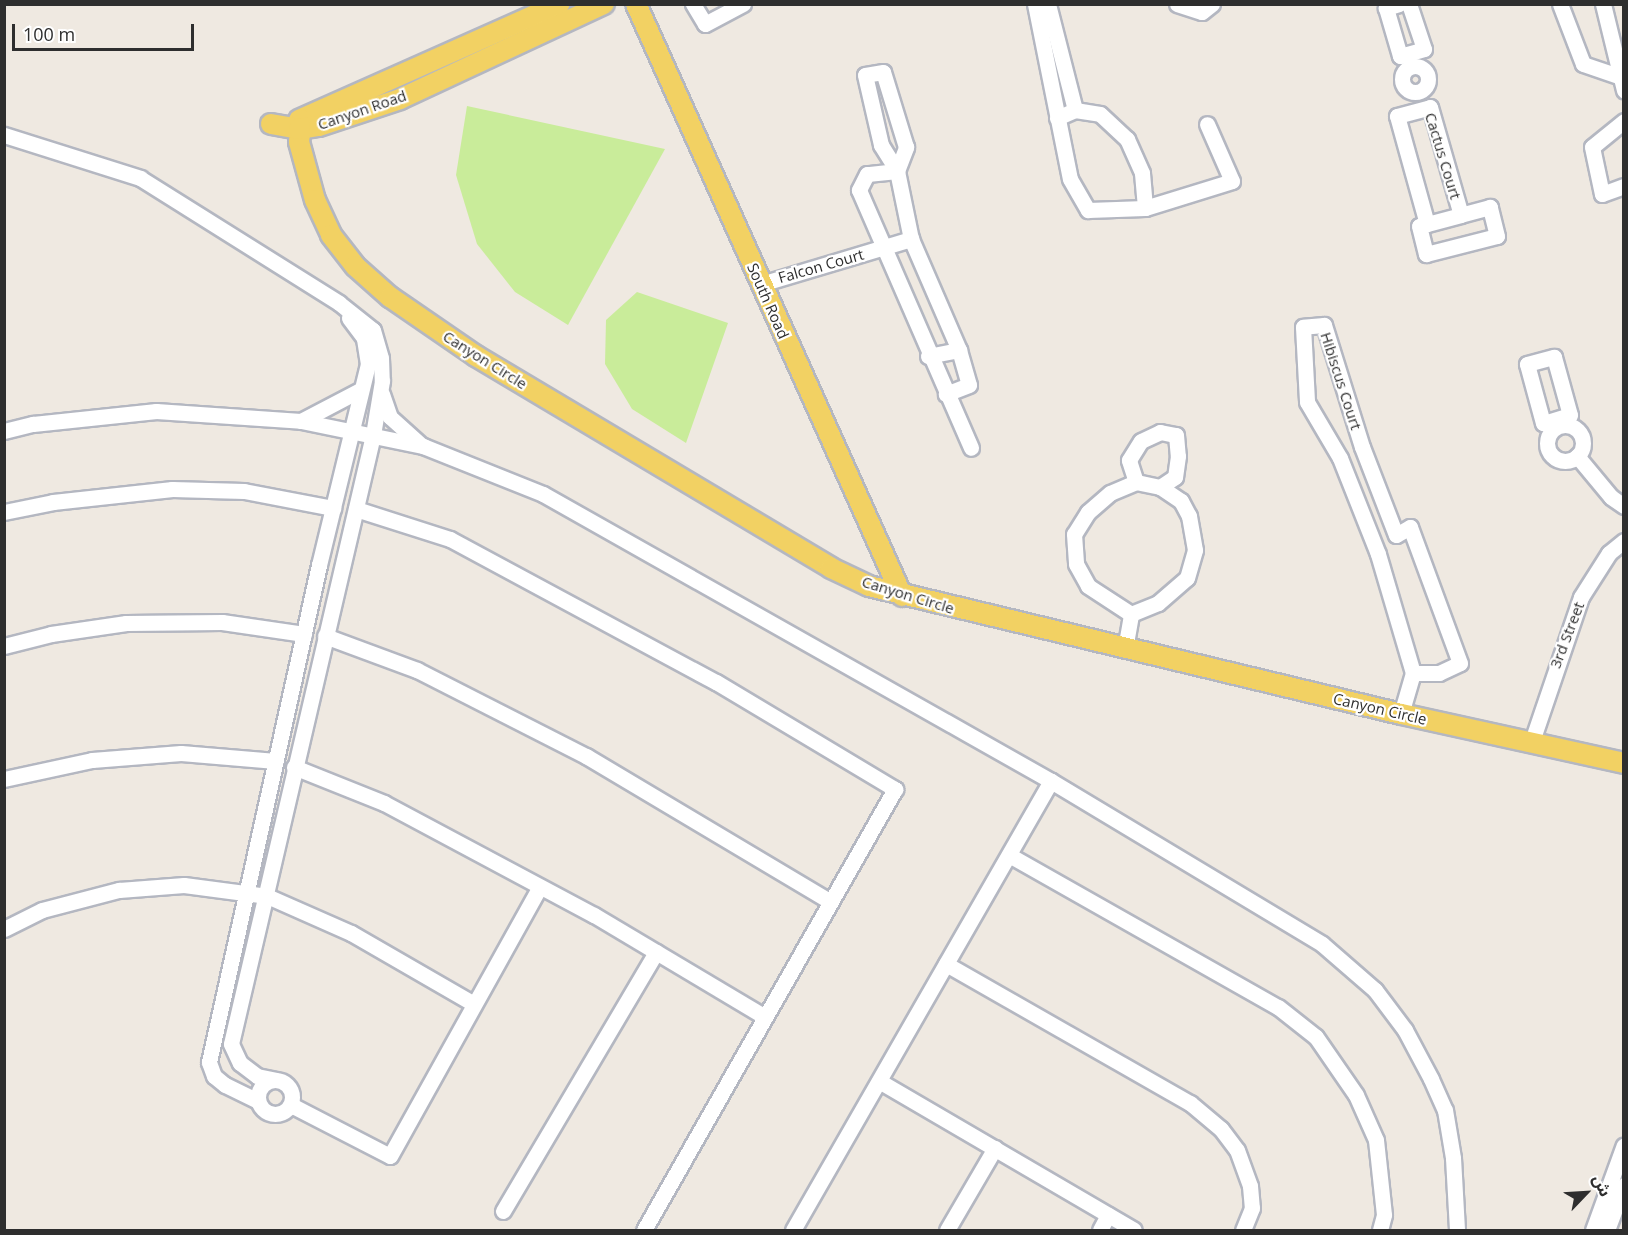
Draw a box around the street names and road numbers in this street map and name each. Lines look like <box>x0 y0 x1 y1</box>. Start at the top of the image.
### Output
street label: Canyon Road <box>315 86 409 134</box>
street label: Cactus Court <box>1421 110 1465 202</box>
street label: Falcon Court <box>776 245 866 287</box>
street label: South Road <box>743 260 793 342</box>
street label: Canyon Circle <box>440 327 530 393</box>
street label: Hibiscus Court <box>1317 330 1365 432</box>
street label: Canyon Circle <box>860 572 956 618</box>
street label: 3rd Street <box>1546 599 1588 671</box>
street label: Canyon Circle <box>1332 690 1428 728</box>

